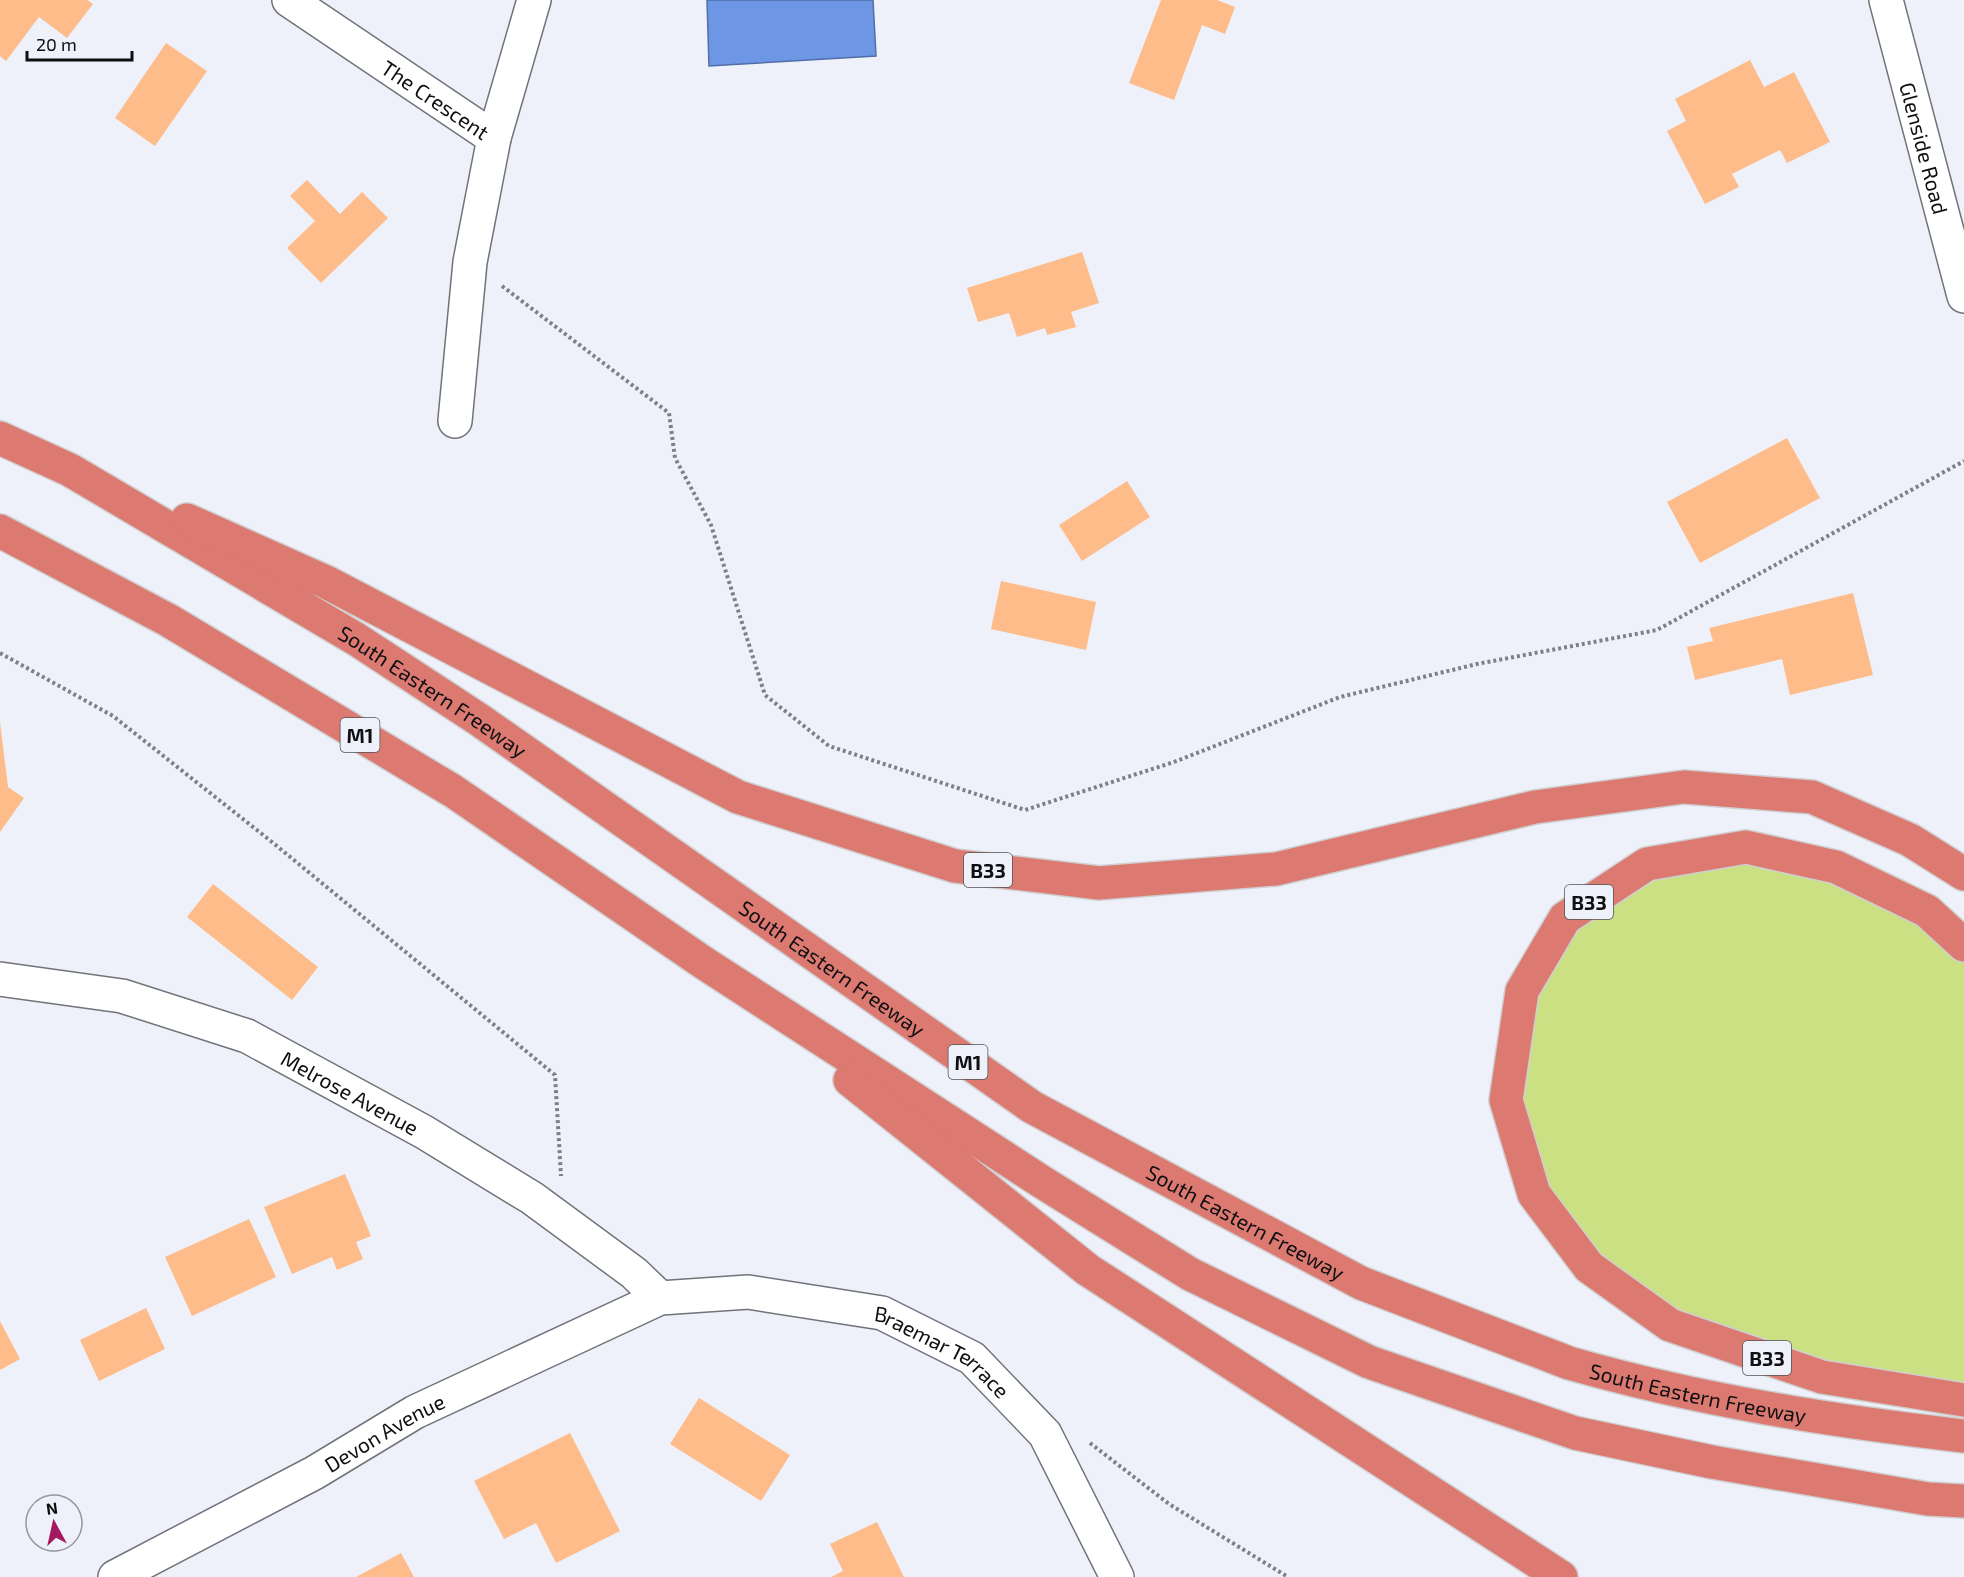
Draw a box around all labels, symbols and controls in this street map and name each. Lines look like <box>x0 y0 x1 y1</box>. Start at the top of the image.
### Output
scale bar <box>27 24 132 62</box>
text: 20 m <box>36 33 77 55</box>
street label: The Crescent <box>377 54 494 144</box>
street label: Glenside Road <box>1896 79 1954 217</box>
street label: South Eastern Freeway <box>335 619 532 762</box>
road number: M1 <box>340 718 380 752</box>
road number: B33 <box>964 853 1012 887</box>
road number: B33 <box>1565 885 1613 919</box>
street label: South Eastern Freeway <box>735 894 930 1041</box>
street label: Melrose Avenue <box>277 1045 423 1139</box>
road number: M1 <box>948 1045 988 1079</box>
street label: South Eastern Freeway <box>1143 1158 1349 1285</box>
street label: Braemar Terrace <box>873 1300 1015 1402</box>
road number: B33 <box>1743 1341 1791 1375</box>
street label: South Eastern Freeway <box>1587 1357 1808 1427</box>
street label: Devon Avenue <box>320 1388 448 1476</box>
north arrow <box>24 1493 84 1553</box>
text: N <box>45 1497 59 1518</box>

